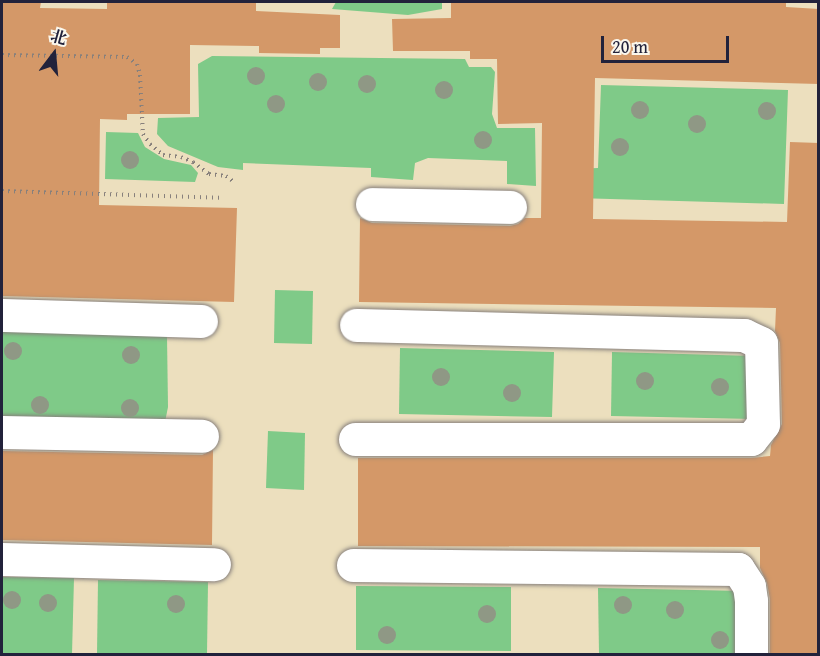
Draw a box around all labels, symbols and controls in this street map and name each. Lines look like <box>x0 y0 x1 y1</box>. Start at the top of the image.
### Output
text: 北 <box>48 23 70 50</box>
north arrow <box>24 24 84 84</box>
scale bar <box>604 24 732 62</box>
text: 20 m <box>612 33 648 60</box>

